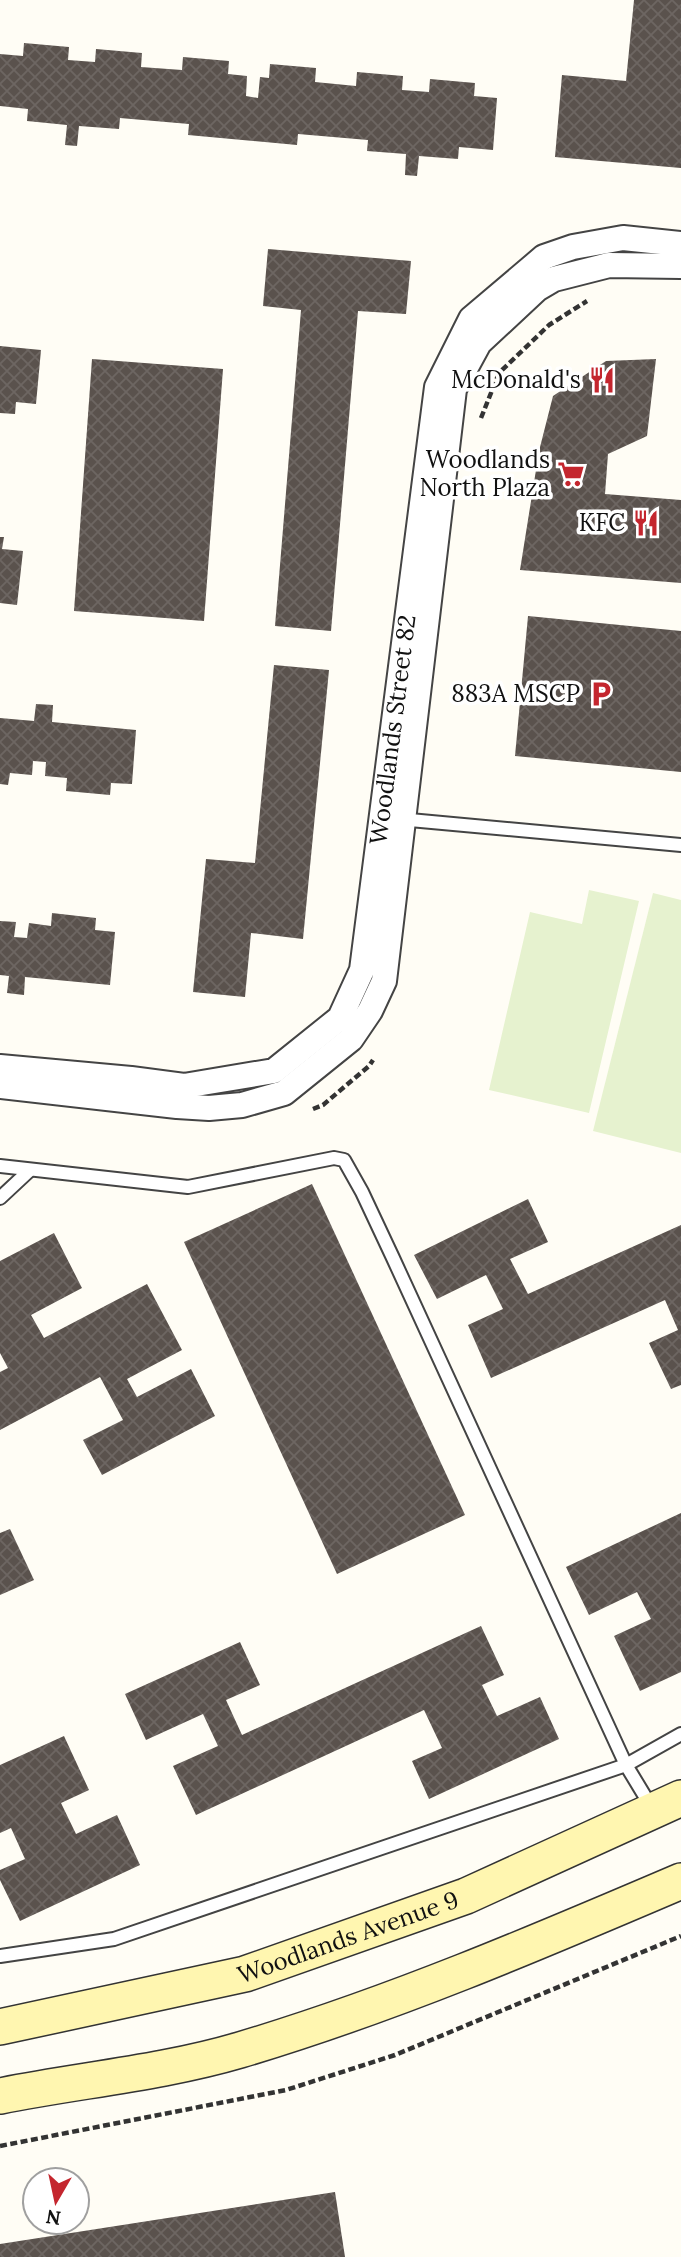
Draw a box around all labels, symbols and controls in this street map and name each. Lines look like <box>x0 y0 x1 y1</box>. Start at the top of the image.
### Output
place label: McDonald's <box>451 364 581 395</box>
restaurant icon: McDonald's <box>587 365 617 395</box>
place label: Woodlands North Plaza <box>419 444 550 503</box>
supermarket icon: Woodlands North Plaza <box>556 459 586 489</box>
place label: KFC <box>579 507 625 538</box>
restaurant icon: KFC <box>631 508 661 538</box>
street label: Woodlands Street 82 <box>362 613 423 846</box>
place label: 883A MSCP <box>451 678 580 709</box>
parking icon: 883A MSCP <box>586 679 616 709</box>
street label: Woodlands Avenue 9 <box>233 1884 463 1990</box>
north arrow <box>21 2166 91 2236</box>
text: N <box>44 2205 62 2231</box>

